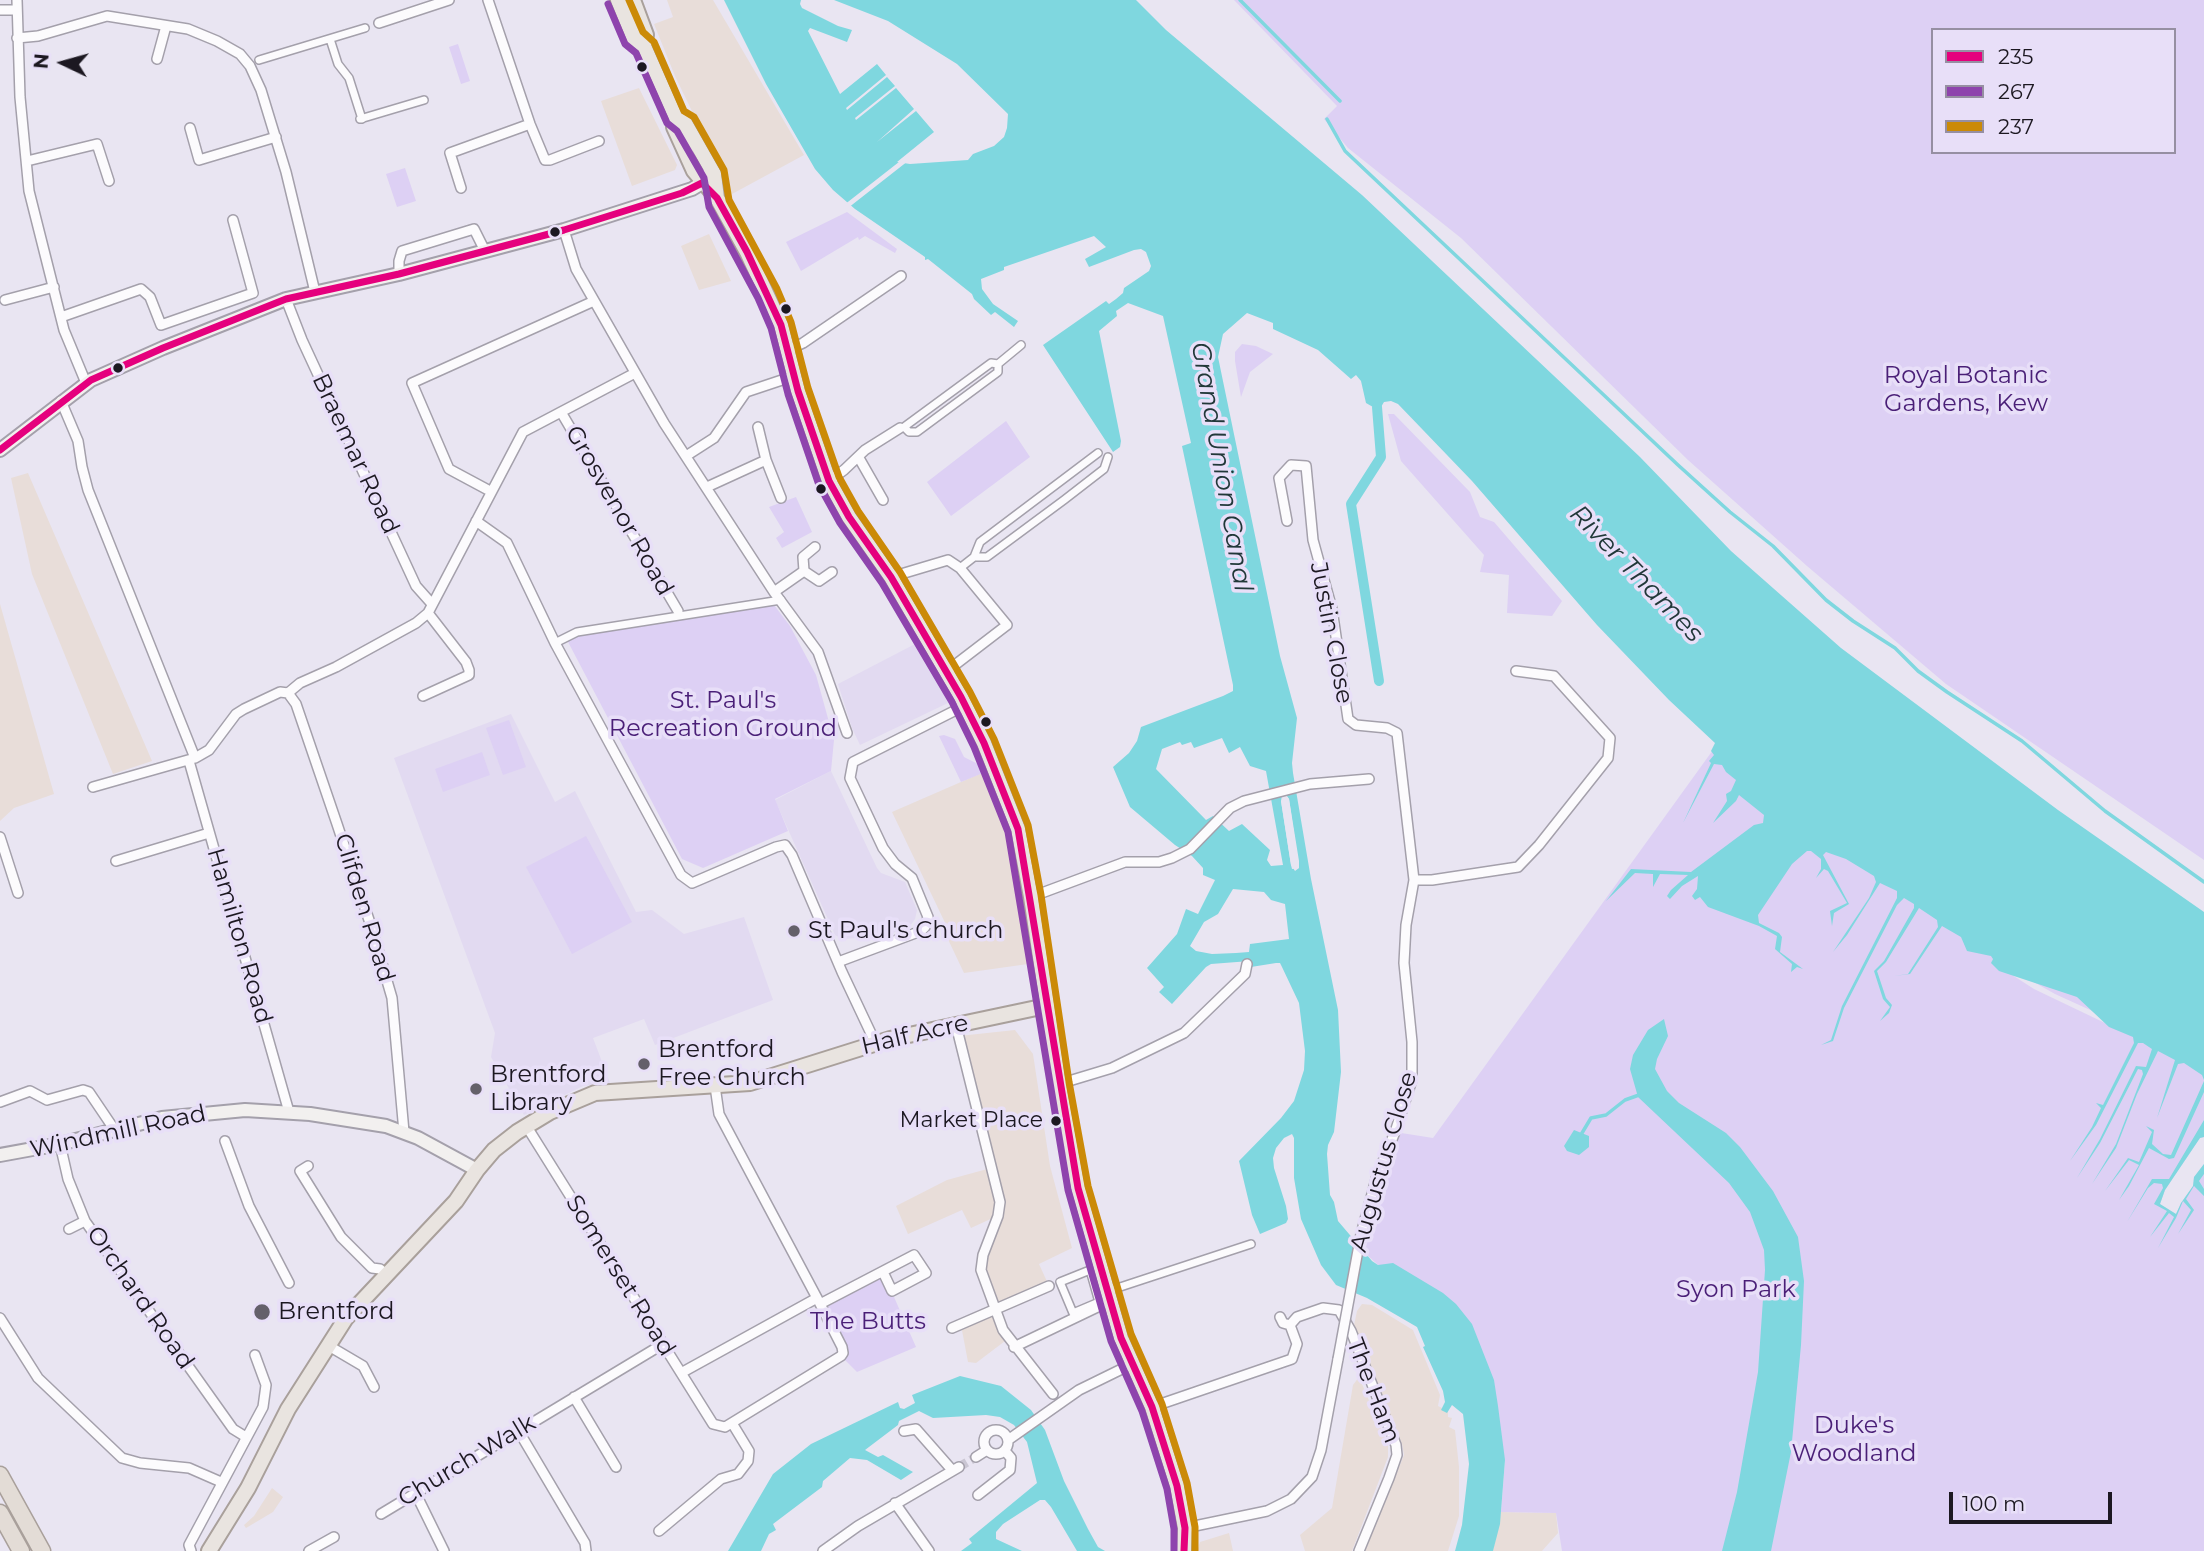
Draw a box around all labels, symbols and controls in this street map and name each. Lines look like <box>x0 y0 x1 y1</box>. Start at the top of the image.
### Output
north arrow <box>28 28 98 98</box>
legend <box>1931 28 2176 154</box>
text: 235 <box>1998 44 2033 69</box>
text: N <box>29 52 54 70</box>
unlabelled marker <box>635 60 649 74</box>
text: 267 <box>1998 79 2035 104</box>
text: 237 <box>1998 114 2034 139</box>
unlabelled marker <box>548 225 562 239</box>
unlabelled marker <box>779 302 793 316</box>
water label: Grand Union Canal <box>1184 340 1258 594</box>
unlabelled marker <box>111 361 125 375</box>
park label: Royal Botanic Gardens, Kew <box>1884 362 2048 418</box>
street label: Braemar Road <box>305 369 405 539</box>
street label: Grosvenor Road <box>559 421 679 601</box>
unlabelled marker <box>814 482 828 496</box>
water label: River Thames <box>1563 499 1709 649</box>
street label: Justin Close <box>1303 560 1359 706</box>
park label: St. Paul's Recreation Ground <box>609 687 837 743</box>
unlabelled marker <box>979 715 993 729</box>
street label: Clifden Road <box>328 830 400 986</box>
street label: Hamilton Road <box>200 845 278 1027</box>
place label: St Paul's Church <box>808 917 1003 945</box>
marker: St Paul's Church <box>786 923 802 939</box>
street label: Half Acre <box>859 1009 971 1061</box>
place label: Brentford Free Church <box>658 1036 806 1092</box>
marker: Brentford Free Church <box>636 1056 652 1072</box>
place label: Brentford Library <box>490 1061 606 1117</box>
street label: Augustus Close <box>1345 1069 1423 1255</box>
marker: Brentford Library <box>468 1081 484 1097</box>
street label: Windmill Road <box>27 1099 209 1165</box>
place label: Market Place <box>900 1108 1043 1134</box>
marker: Market Place <box>1049 1114 1063 1128</box>
street label: Somerset Road <box>559 1190 681 1362</box>
street label: Orchard Road <box>80 1221 200 1375</box>
park label: Syon Park <box>1676 1276 1796 1304</box>
place label: Brentford <box>278 1298 394 1326</box>
marker: Brentford <box>252 1302 272 1322</box>
park label: The Butts <box>810 1308 926 1336</box>
street label: The Ham <box>1340 1335 1406 1447</box>
street label: Church Walk <box>393 1409 541 1513</box>
park label: Duke's Woodland <box>1792 1412 1916 1468</box>
scale bar <box>1952 1478 2115 1522</box>
text: 100 m <box>1962 1491 2025 1516</box>

